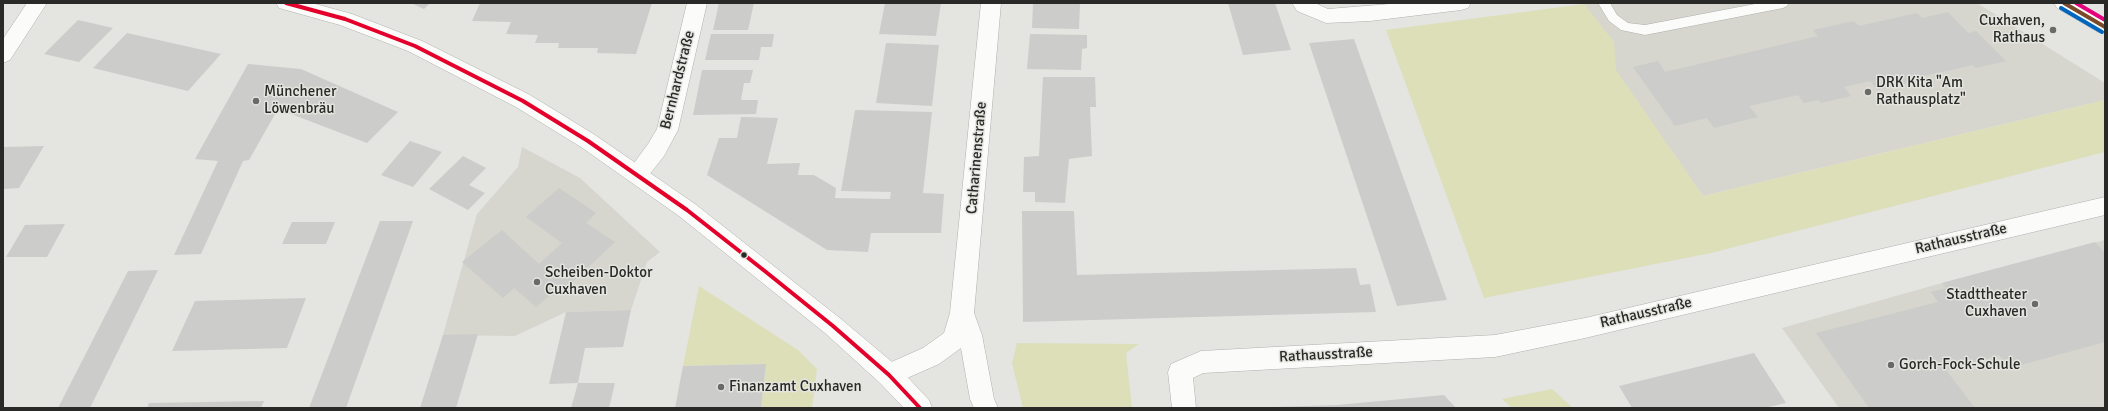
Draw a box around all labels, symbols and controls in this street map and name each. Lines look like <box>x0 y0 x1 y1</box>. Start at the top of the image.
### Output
place label: Cuxhaven, Rathaus <box>1979 12 2045 47</box>
marker: Cuxhaven, Rathaus <box>2048 25 2058 35</box>
street label: Bernhardstraße <box>657 29 699 131</box>
place label: DRK Kita "Am Rathausplatz" <box>1876 74 1966 109</box>
place label: Münchener Löwenbräu <box>264 83 336 118</box>
marker: DRK Kita "Am Rathausplatz" <box>1863 87 1873 97</box>
marker: Münchener Löwenbräu <box>251 96 261 106</box>
street label: Catharinenstraße <box>963 101 991 215</box>
street label: Rathausstraße <box>1913 220 2009 258</box>
unlabelled marker <box>739 250 749 260</box>
place label: Scheiben-Doktor Cuxhaven <box>545 264 652 299</box>
marker: Scheiben-Doktor Cuxhaven <box>532 277 542 287</box>
place label: Stadttheater Cuxhaven <box>1946 286 2027 321</box>
street label: Rathausstraße <box>1598 294 1694 332</box>
marker: Stadttheater Cuxhaven <box>2030 299 2040 309</box>
street label: Rathausstraße <box>1279 344 1373 366</box>
place label: Gorch-Fock-Schule <box>1899 356 2020 374</box>
marker: Gorch-Fock-Schule <box>1886 360 1896 370</box>
place label: Finanzamt Cuxhaven <box>729 378 862 396</box>
marker: Finanzamt Cuxhaven <box>716 382 726 392</box>

